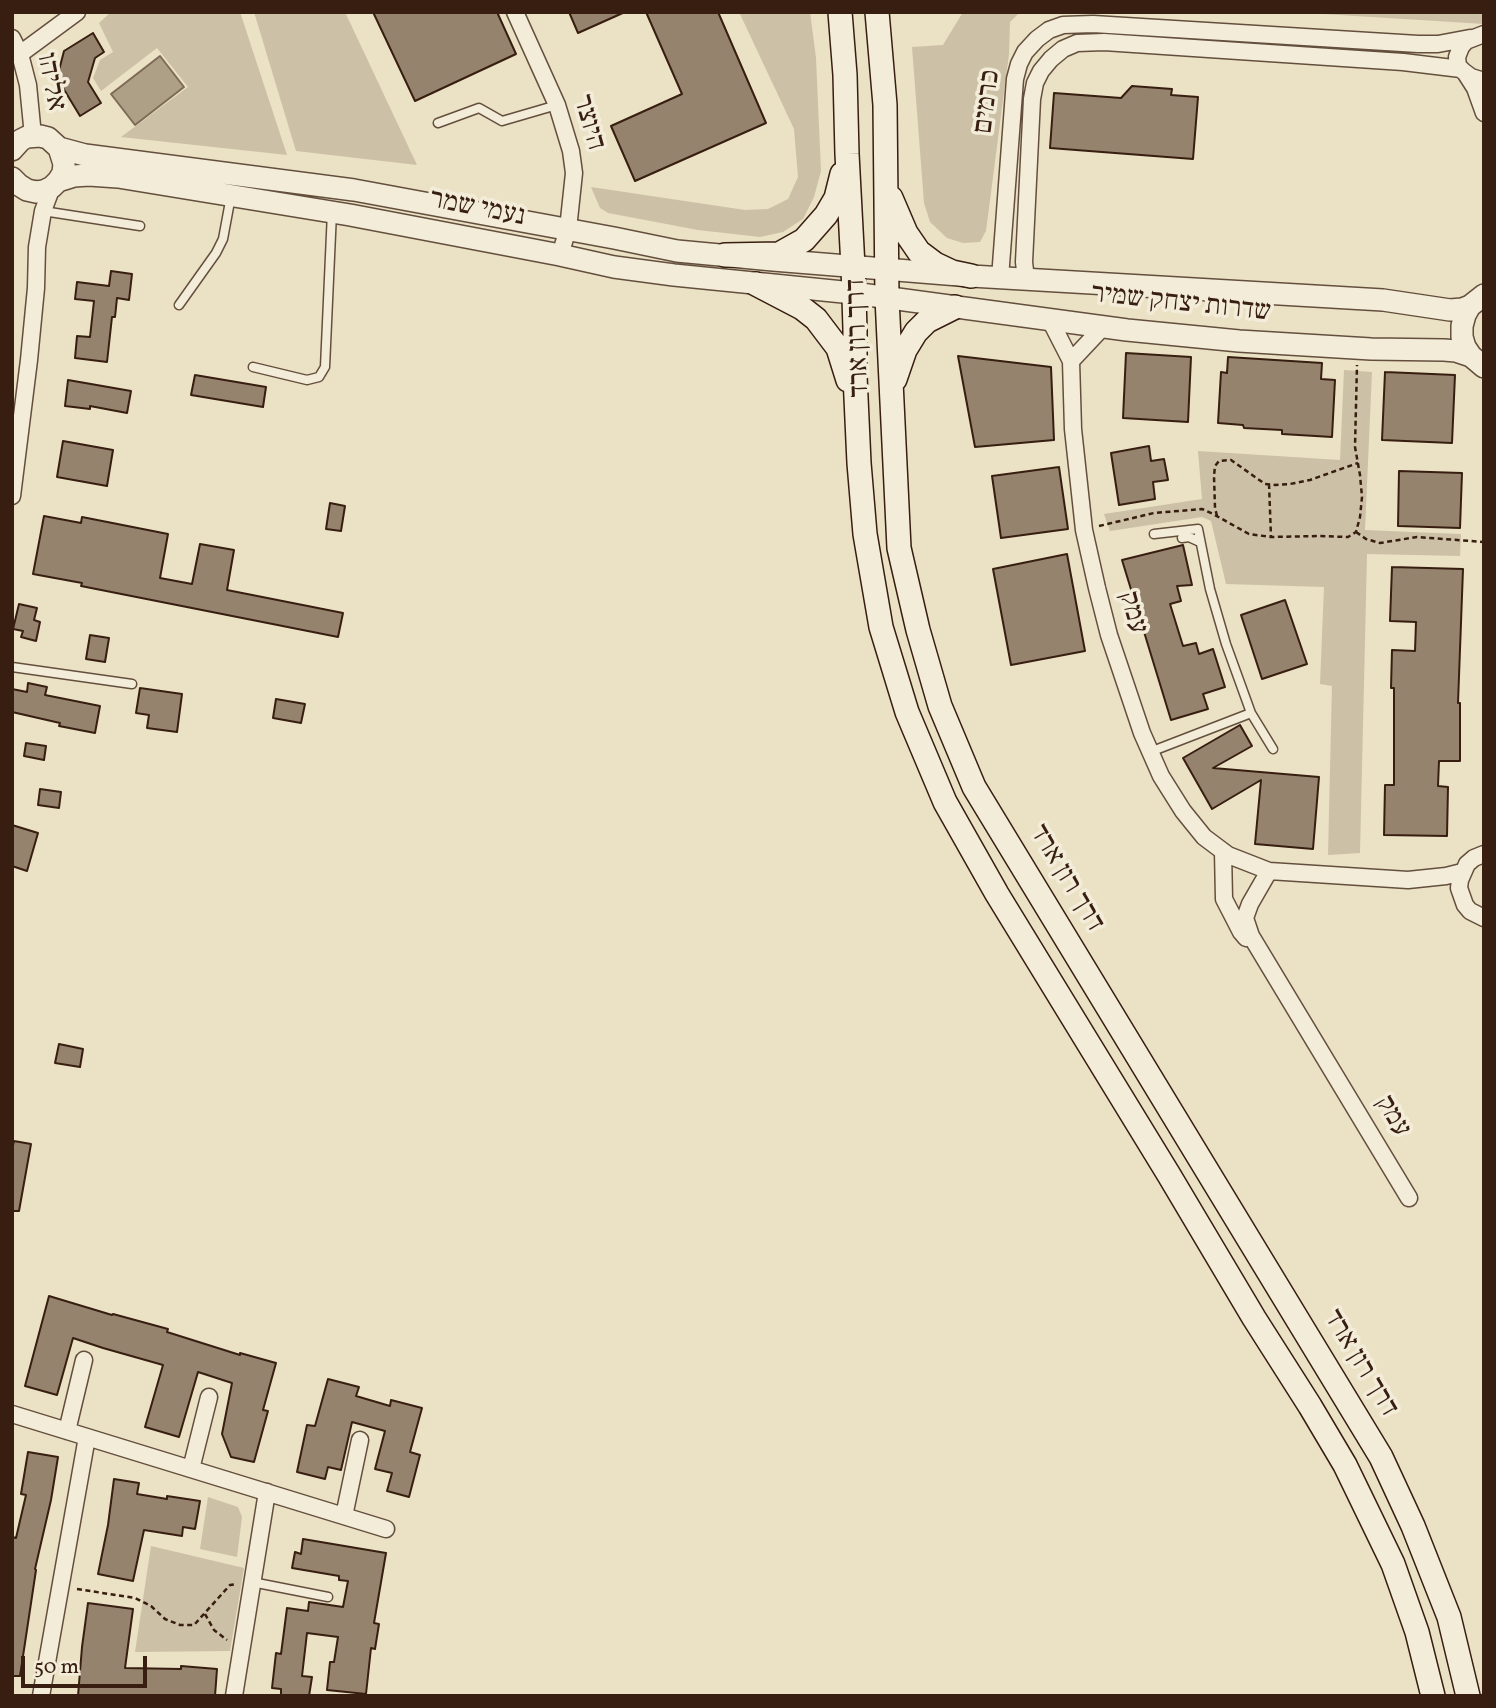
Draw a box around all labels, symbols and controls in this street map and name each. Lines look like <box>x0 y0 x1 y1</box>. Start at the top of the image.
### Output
street label: אליהו <box>27 50 71 114</box>
street label: כרמים <box>968 68 1010 136</box>
street label: היוצר <box>563 91 611 155</box>
street label: נעמי שמר <box>426 184 528 236</box>
street label: דרך רון ארד <box>841 278 879 398</box>
street label: שדרות יצחק שמיר <box>1090 279 1272 331</box>
street label: עמק <box>1109 588 1153 638</box>
street label: דרך רון ארד <box>1020 819 1110 939</box>
street label: עמק <box>1366 1090 1416 1144</box>
street label: דרך רון ארד <box>1314 1304 1404 1424</box>
scale bar <box>24 1642 150 1686</box>
text: 50 m <box>34 1653 79 1682</box>

